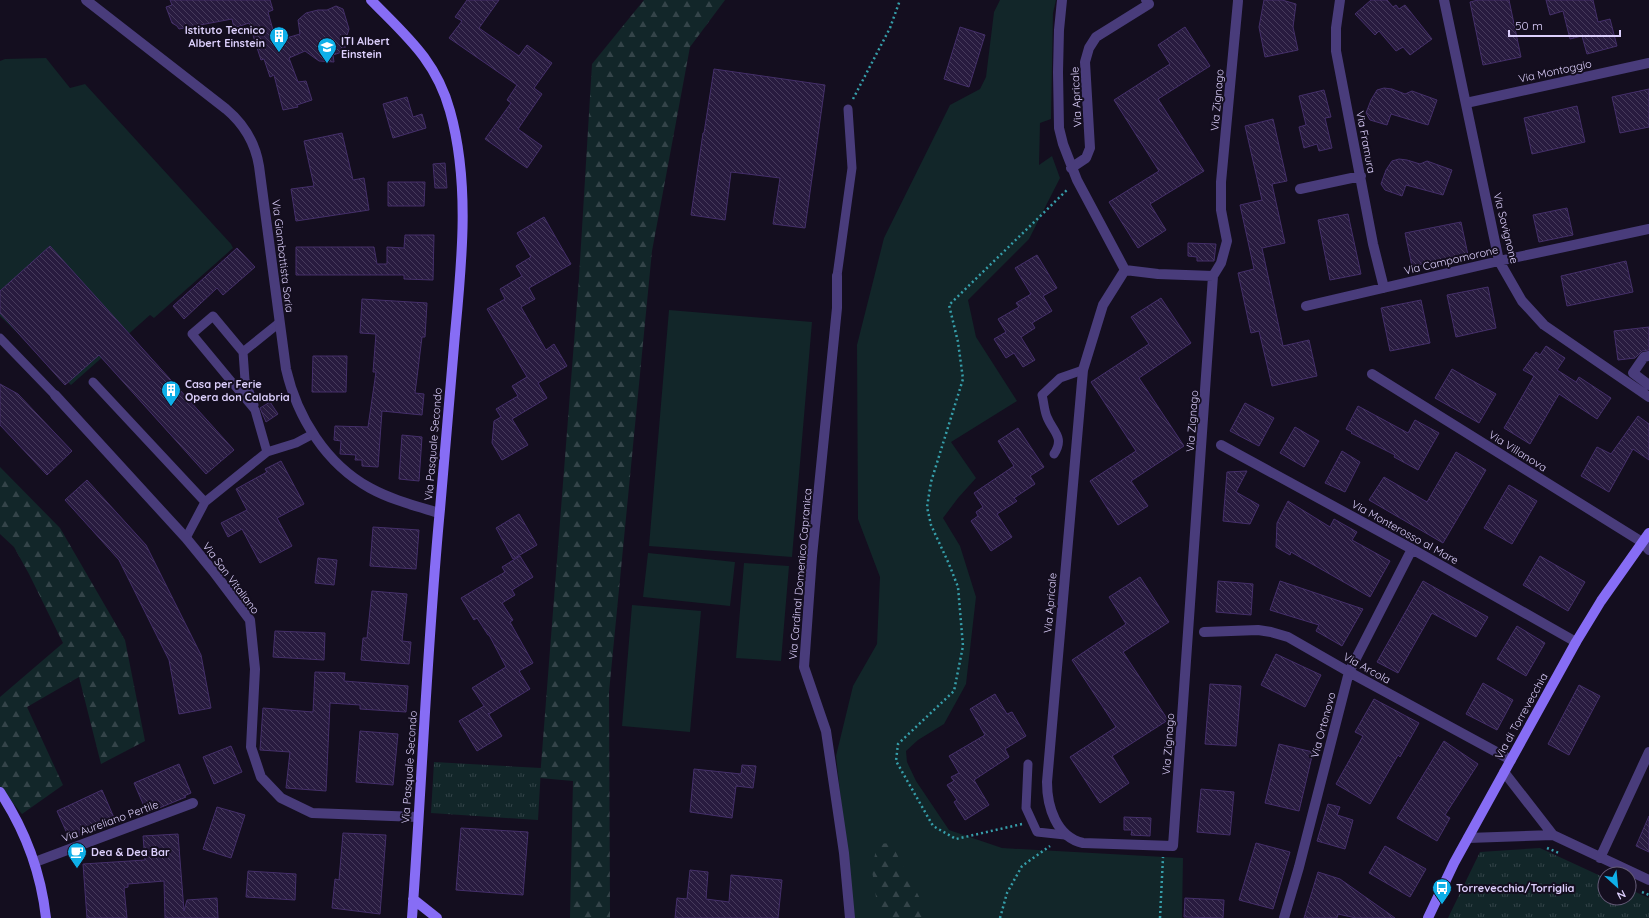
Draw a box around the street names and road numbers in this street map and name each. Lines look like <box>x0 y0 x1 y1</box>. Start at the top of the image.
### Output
street label: Via Montoggio <box>1517 56 1593 86</box>
street label: Via Apricale <box>1067 66 1085 128</box>
street label: Via Zignago <box>1207 68 1227 131</box>
street label: Via Framura <box>1353 110 1379 174</box>
street label: Via Savignone <box>1490 191 1522 265</box>
street label: Via Giambattista Soria <box>269 199 297 313</box>
street label: Via Campomorone <box>1402 242 1500 278</box>
street label: Via Pasquale Secondo <box>421 387 445 501</box>
street label: Via Zignago <box>1183 389 1201 452</box>
street label: Via Villanova <box>1486 428 1550 474</box>
street label: Via Cardinal Domenico Capranica <box>786 488 814 660</box>
street label: Via Monterosso al Mare <box>1349 497 1461 567</box>
street label: Via San Vitaliano <box>199 539 263 617</box>
street label: Via Apricale <box>1040 572 1060 634</box>
street label: Via Arcola <box>1341 649 1393 687</box>
street label: Via di Torrevecchia <box>1492 670 1550 762</box>
street label: Via Ortonovo <box>1307 690 1339 759</box>
street label: Via Pasquale Secondo <box>398 710 420 824</box>
street label: Via Zignago <box>1159 712 1177 775</box>
street label: Via Aureliano Pertile <box>60 797 160 845</box>

